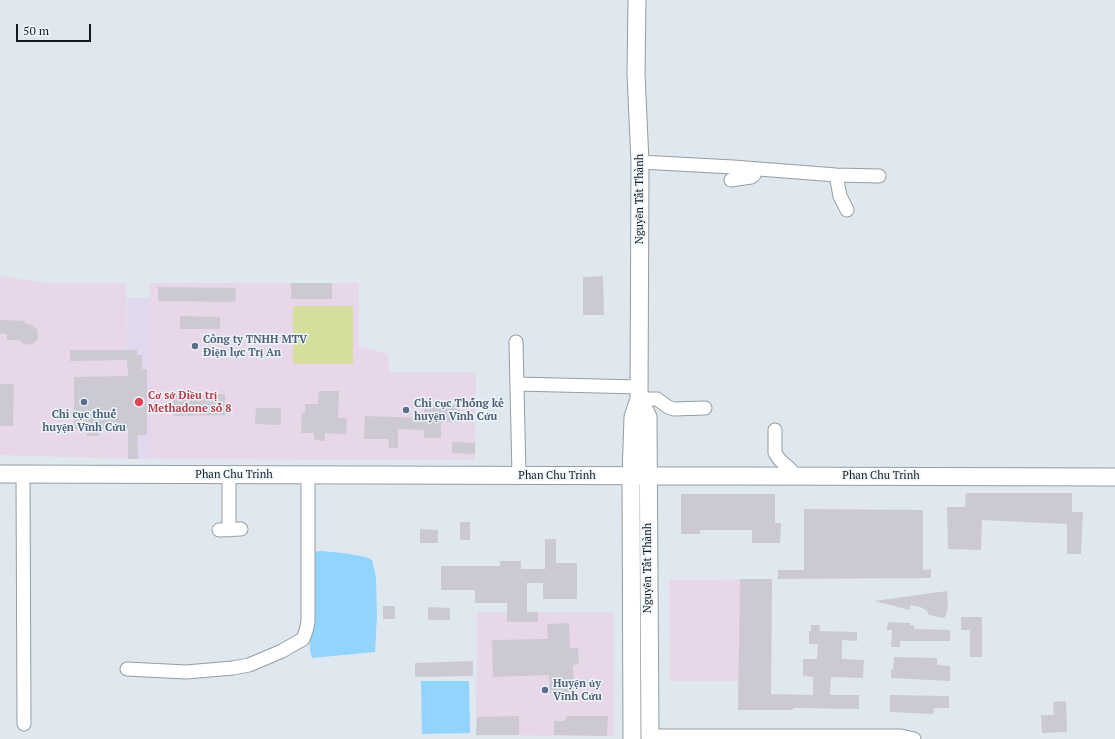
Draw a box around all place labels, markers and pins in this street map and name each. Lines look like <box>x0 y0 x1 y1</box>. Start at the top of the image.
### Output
place label: Công ty TNHH MTV Điện lực Trị An <box>203 333 307 359</box>
marker: Công ty TNHH MTV Điện lực Trị An <box>190 341 200 351</box>
place label: Cơ sở Điều trị Methadone số 8 <box>148 389 231 415</box>
marker: Cơ sở Điều trị Methadone số 8 <box>133 396 145 408</box>
marker: Chi cục thuế huyện Vĩnh Cửu <box>79 397 89 407</box>
place label: Chi cục Thống kê huyện Vĩnh Cửu <box>414 397 504 423</box>
marker: Chi cục Thống kê huyện Vĩnh Cửu <box>401 405 411 415</box>
place label: Chi cục thuế huyện Vĩnh Cửu <box>42 408 126 434</box>
place label: Huyện ủy Vĩnh Cửu <box>553 677 602 703</box>
marker: Huyện ủy Vĩnh Cửu <box>540 685 550 695</box>

